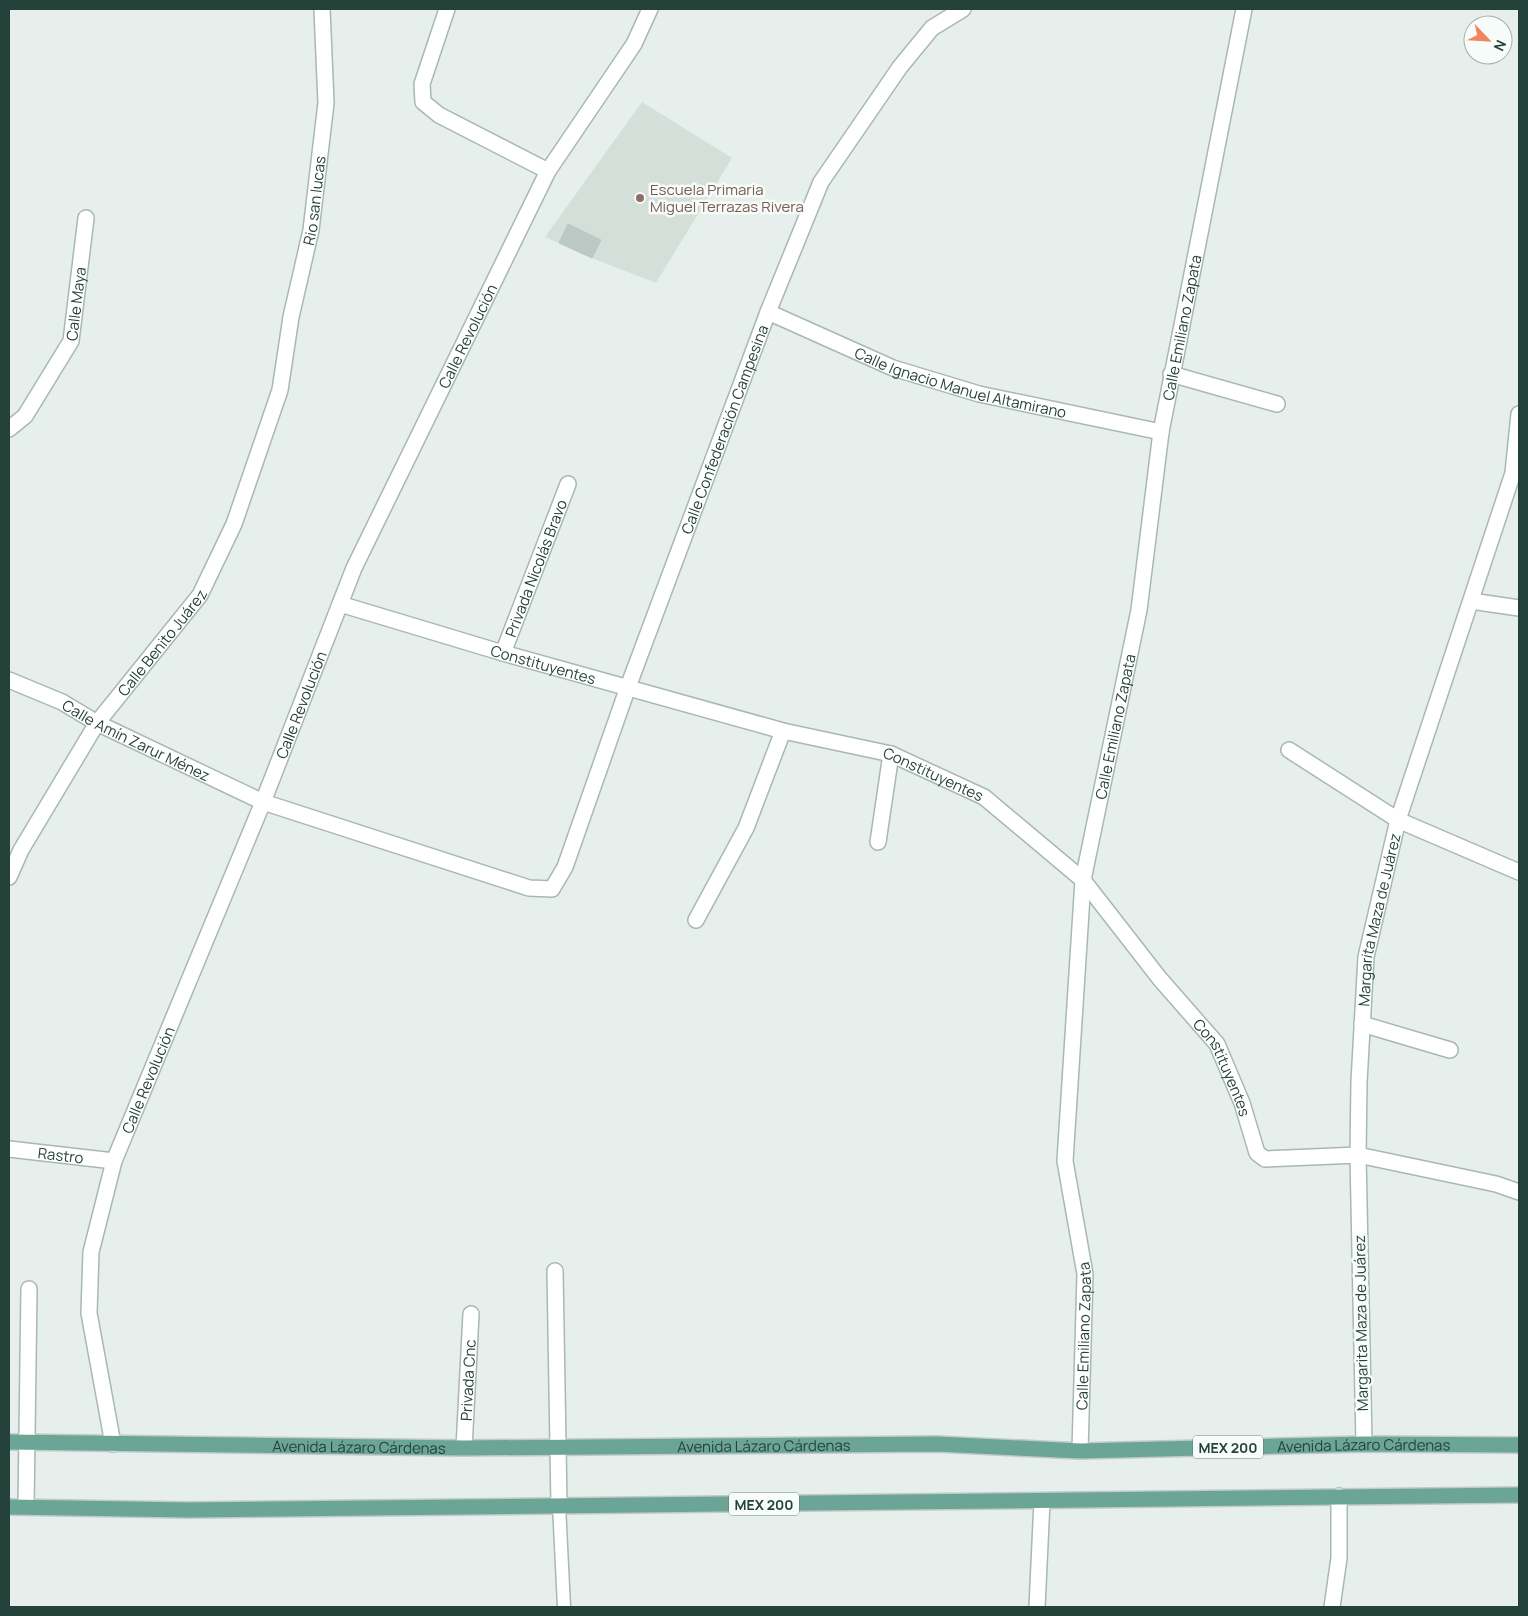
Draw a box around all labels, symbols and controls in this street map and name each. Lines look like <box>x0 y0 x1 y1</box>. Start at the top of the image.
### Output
north arrow <box>1463 15 1513 65</box>
text: N <box>1489 37 1511 54</box>
street label: Rio san lucas <box>297 155 330 247</box>
place label: Escuela Primaria Miguel Terrazas Rivera <box>650 179 804 217</box>
marker: Escuela Primaria Miguel Terrazas Rivera <box>634 192 646 204</box>
street label: Calle Emiliano Zapata <box>1157 253 1206 402</box>
street label: Calle Maya <box>61 266 90 342</box>
street label: Calle Revolución <box>433 280 502 392</box>
street label: Calle Confederación Campesina <box>676 322 773 537</box>
street label: Calle Ignacio Manuel Altamirano <box>851 342 1069 423</box>
street label: Privada Nicolás Bravo <box>500 496 572 640</box>
street label: Calle Benito Juárez <box>112 586 212 700</box>
street label: Constituyentes <box>488 639 598 689</box>
street label: Calle Revolución <box>270 648 331 762</box>
street label: Calle Emiliano Zapata <box>1089 652 1140 801</box>
street label: Calle Amín Zarur Ménez <box>59 694 214 786</box>
street label: Constituyentes <box>882 742 987 806</box>
street label: Margarita Maza de Juárez <box>1353 831 1405 1007</box>
street label: Constituyentes <box>1189 1014 1256 1119</box>
street label: Calle Revolución <box>116 1023 179 1136</box>
street label: Rastro <box>37 1142 85 1168</box>
street label: Margarita Maza de Juárez <box>1349 1235 1373 1411</box>
street label: Calle Emiliano Zapata <box>1071 1260 1096 1410</box>
street label: Privada Cnc <box>455 1339 480 1421</box>
street label: Avenida Lázaro Cárdenas <box>1277 1433 1451 1457</box>
street label: Avenida Lázaro Cárdenas <box>677 1434 851 1457</box>
street label: Avenida Lázaro Cárdenas <box>272 1435 446 1458</box>
road number: MEX 200 <box>1193 1435 1263 1458</box>
road number: MEX 200 <box>729 1492 799 1516</box>

